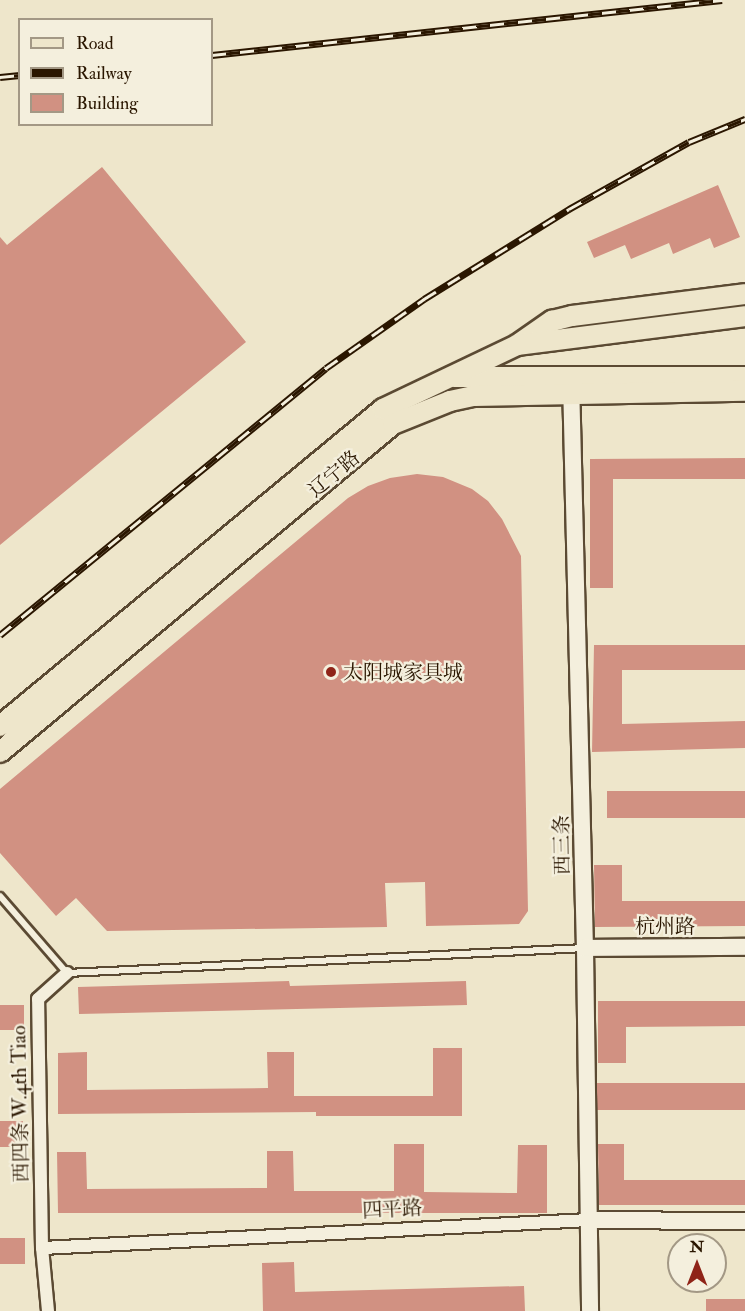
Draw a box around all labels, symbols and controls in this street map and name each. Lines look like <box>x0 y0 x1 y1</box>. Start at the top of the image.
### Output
legend <box>18 18 213 126</box>
text: Road <box>76 32 114 55</box>
text: Railway <box>76 62 132 85</box>
text: Building <box>76 92 138 115</box>
street label: 辽宁路 <box>303 446 365 502</box>
place label: 太阳城家具城 <box>343 660 463 684</box>
marker: 太阳城家具城 <box>324 665 338 679</box>
street label: 西三条 <box>549 815 575 875</box>
street label: 杭州路 <box>635 914 695 938</box>
street label: 西四条 W.4th Tiao <box>7 1025 33 1183</box>
street label: 四平路 <box>361 1195 423 1223</box>
north arrow <box>667 1233 727 1293</box>
text: N <box>690 1237 704 1257</box>

